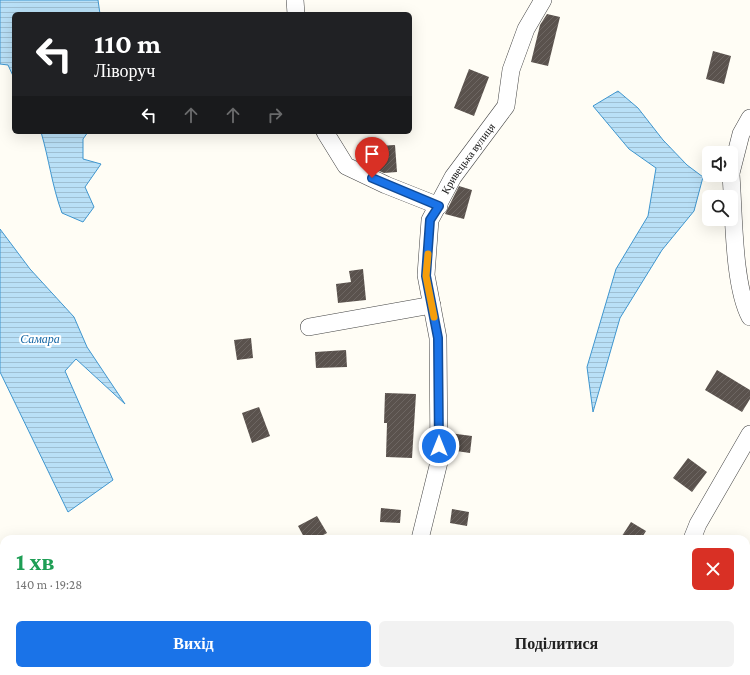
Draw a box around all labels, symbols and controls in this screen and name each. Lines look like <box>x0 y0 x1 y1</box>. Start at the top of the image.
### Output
icon: left <box>28 28 80 80</box>
text: 110 m <box>94 28 161 59</box>
text: Ліворуч <box>94 61 155 81</box>
icon: left <box>138 104 160 126</box>
icon: ahead <box>180 104 202 126</box>
icon: ahead <box>222 104 244 126</box>
icon: right <box>264 104 286 126</box>
street label: Кривецька вулиця <box>439 121 497 196</box>
pin <box>355 137 389 178</box>
icon: arrive <box>361 143 383 165</box>
map controls <box>702 146 738 226</box>
button: sound <box>702 146 738 182</box>
button: search <box>702 190 738 226</box>
water label: Самара <box>20 332 60 346</box>
position arrow <box>418 425 460 467</box>
text: 1 хв <box>16 548 55 575</box>
button: close <box>692 548 734 590</box>
text: 140 m · 19:28 <box>16 577 82 592</box>
button: Вихід <box>16 621 371 667</box>
button: Поділитися <box>379 621 734 667</box>

